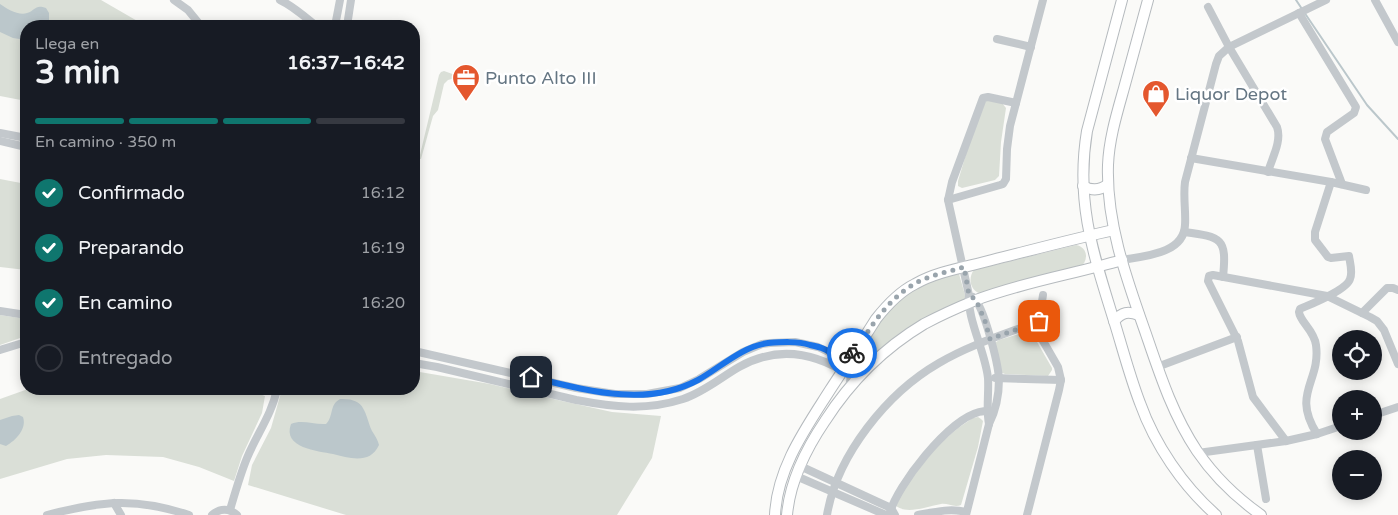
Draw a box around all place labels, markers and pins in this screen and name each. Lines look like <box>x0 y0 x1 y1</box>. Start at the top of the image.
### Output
office icon: Punto Alto III <box>451 63 481 102</box>
place label: Punto Alto III <box>485 67 597 89</box>
shop icon: Liquor Depot <box>1141 79 1171 118</box>
place label: Liquor Depot <box>1175 83 1287 105</box>
pin <box>1018 300 1060 342</box>
pin <box>510 356 552 398</box>

